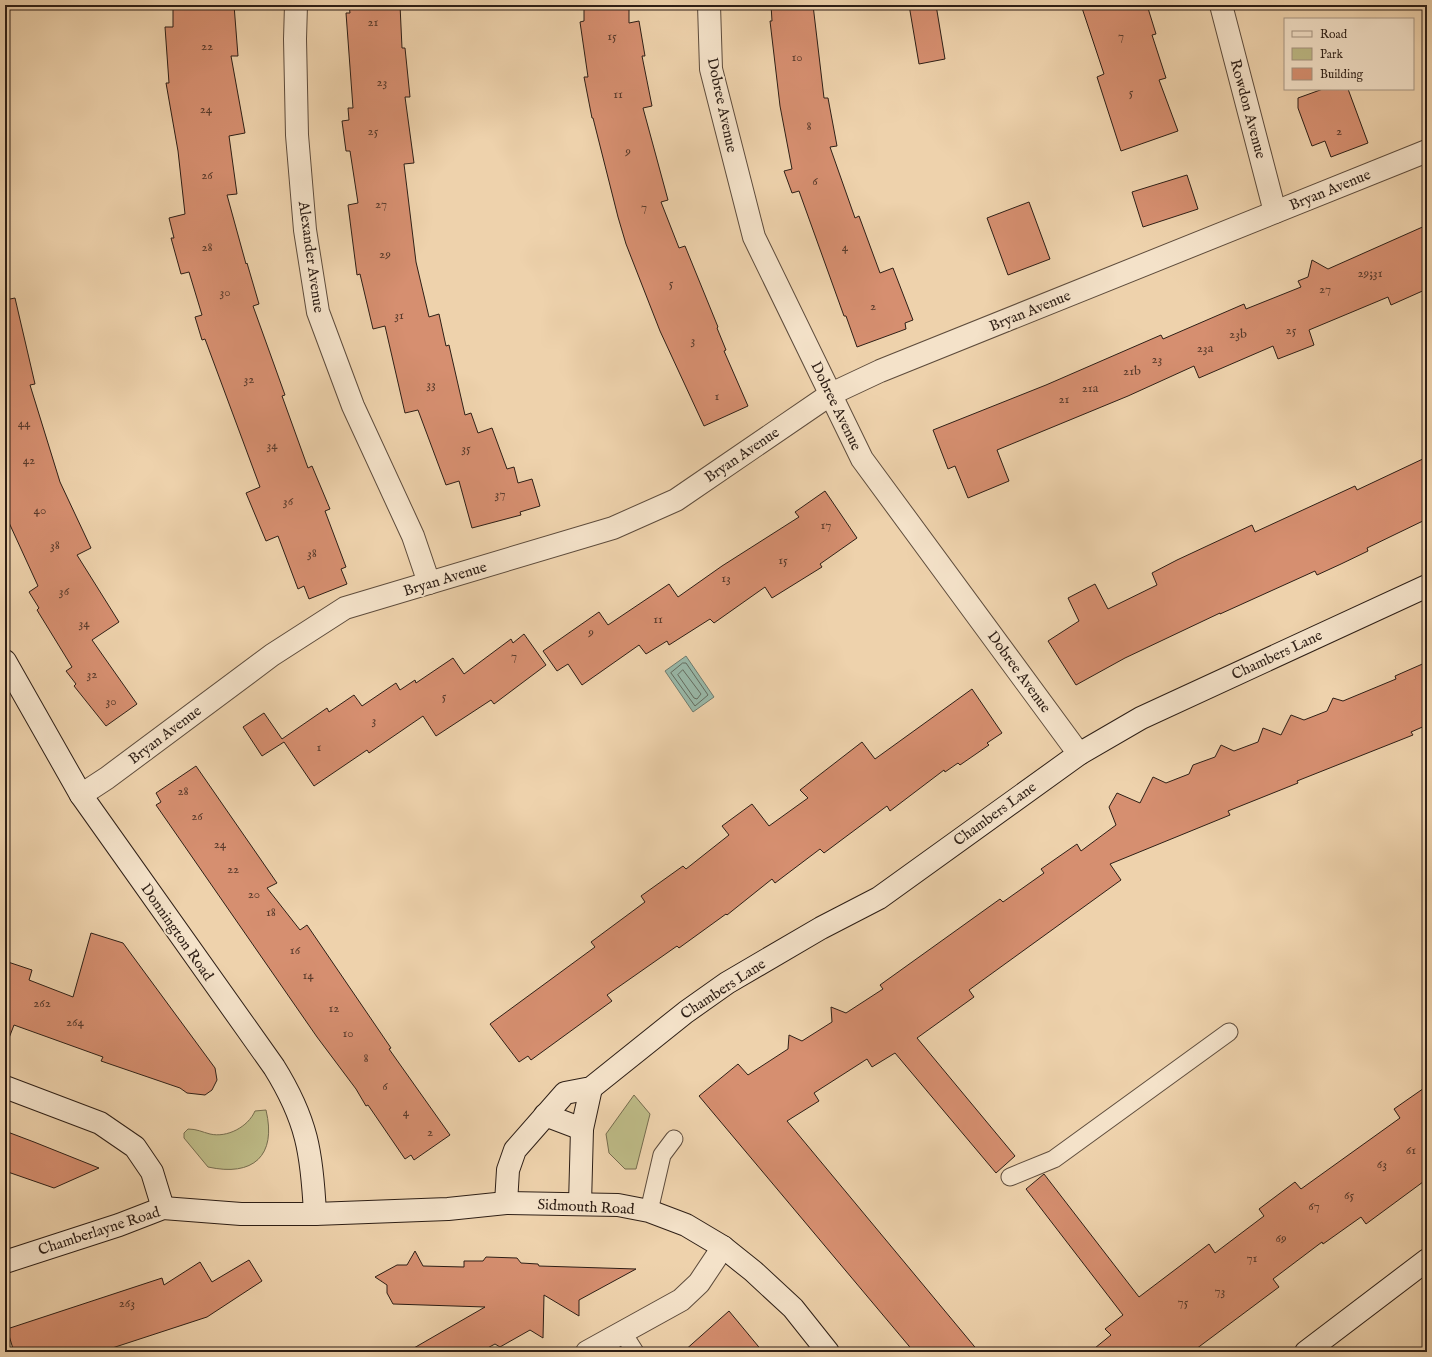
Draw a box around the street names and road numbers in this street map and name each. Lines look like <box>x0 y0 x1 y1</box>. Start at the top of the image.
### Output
street label: Dobree Avenue <box>703 56 741 154</box>
street label: Rowdon Avenue <box>1226 57 1270 161</box>
street label: Bryan Avenue <box>1286 165 1374 215</box>
street label: Alexander Avenue <box>294 199 328 314</box>
street label: Bryan Avenue <box>986 286 1074 336</box>
street label: Dobree Avenue <box>806 358 866 454</box>
street label: Bryan Avenue <box>701 423 783 487</box>
street label: Bryan Avenue <box>401 557 489 601</box>
street label: Chambers Lane <box>1229 626 1325 684</box>
street label: Dobree Avenue <box>983 627 1055 717</box>
street label: Bryan Avenue <box>125 701 205 769</box>
street label: Chambers Lane <box>950 778 1040 850</box>
street label: Donnington Road <box>136 880 218 985</box>
street label: Chambers Lane <box>677 954 769 1024</box>
street label: Sidmouth Road <box>537 1195 636 1219</box>
street label: Chamberlayne Road <box>36 1202 163 1260</box>

